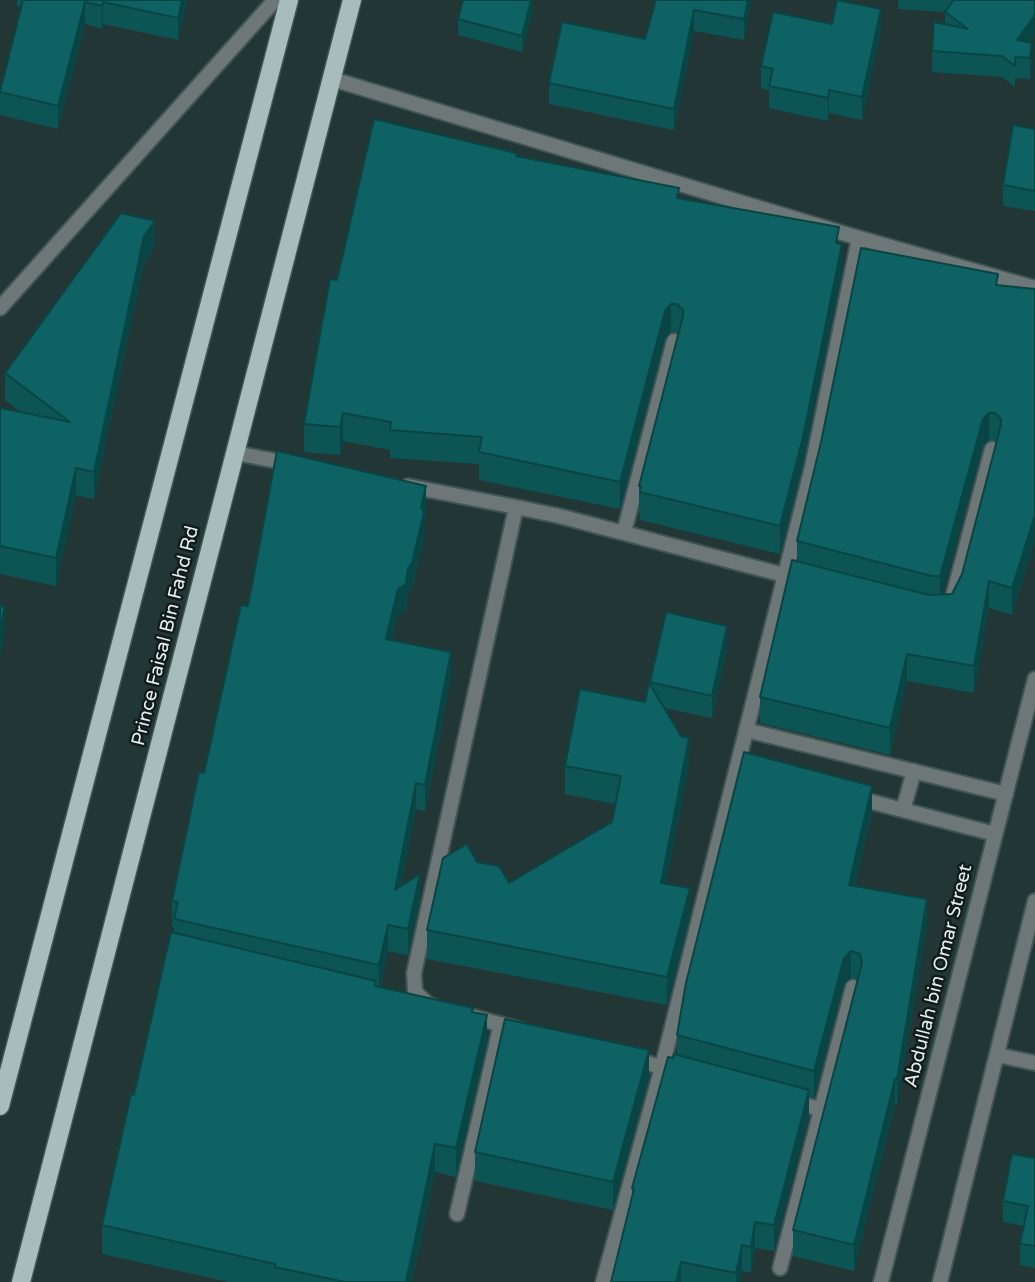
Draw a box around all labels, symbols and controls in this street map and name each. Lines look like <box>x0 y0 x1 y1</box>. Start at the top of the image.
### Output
street label: Prince Faisal Bin Fahd Rd <box>128 524 204 748</box>
street label: Abdullah bin Omar Street <box>900 862 978 1090</box>

